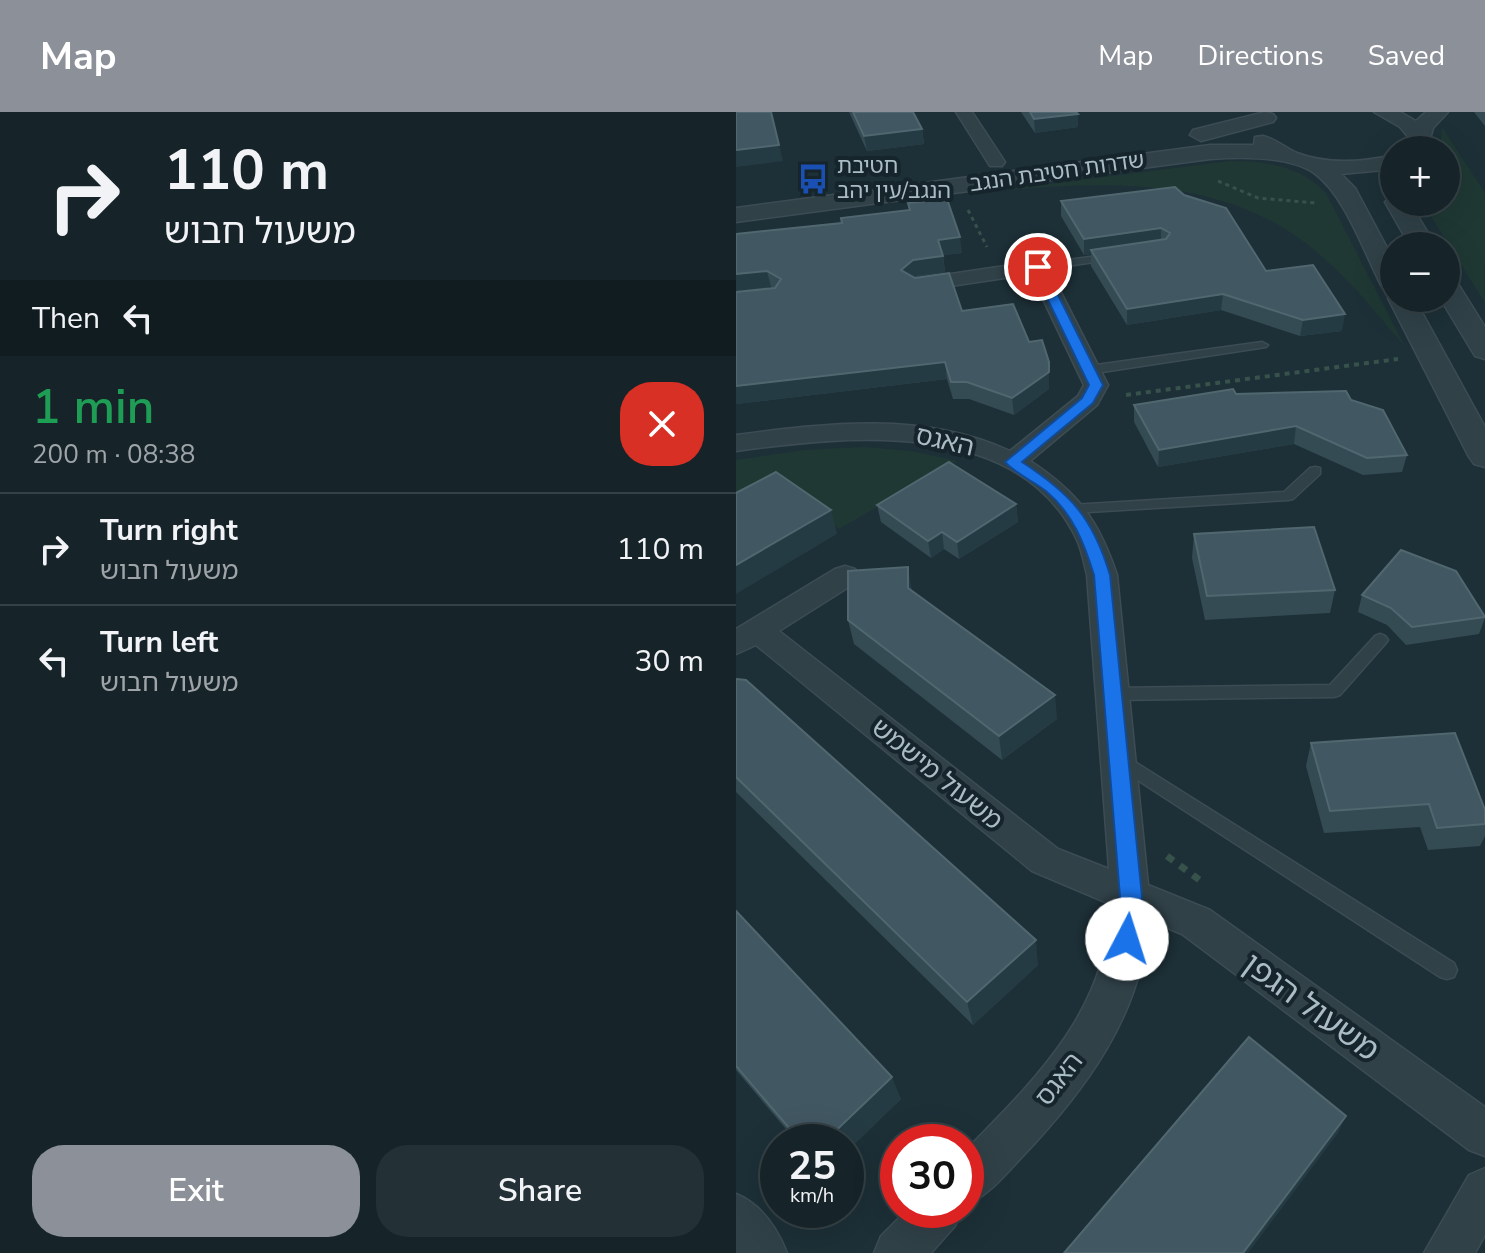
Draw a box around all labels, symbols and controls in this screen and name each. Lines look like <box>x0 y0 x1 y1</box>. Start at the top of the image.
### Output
text: Map <box>40 31 117 82</box>
text: Map <box>1098 37 1153 75</box>
text: Directions <box>1197 37 1324 75</box>
text: Saved <box>1368 37 1445 75</box>
text: 110 m <box>164 132 329 209</box>
map controls <box>1380 136 1460 312</box>
button: + <box>1380 136 1460 216</box>
icon: right <box>32 144 136 248</box>
street label: שדרות חטיבת הנגב <box>968 145 1146 199</box>
place label: חטיבת הנגב/עין יהב <box>837 151 951 206</box>
bus stop icon: חטיבת הנגב/עין יהב <box>796 162 830 196</box>
text: משעול חבוש <box>164 207 356 256</box>
button: − <box>1380 232 1460 312</box>
pin <box>1004 233 1072 301</box>
icon: arrive <box>1016 245 1060 289</box>
icon: left <box>116 296 160 340</box>
text: Then <box>32 298 100 339</box>
text: 1 min <box>32 374 154 440</box>
button: close <box>620 382 704 466</box>
street label: האגס <box>912 417 978 465</box>
text: 200 m · 08:38 <box>32 437 195 472</box>
text: Turn right <box>100 510 238 551</box>
icon: right <box>32 527 76 571</box>
text: 110 m <box>617 529 704 570</box>
text: משעול חבוש <box>100 553 239 588</box>
text: Turn left <box>100 622 218 663</box>
icon: left <box>32 639 76 683</box>
text: 30 m <box>635 641 704 682</box>
text: משעול חבוש <box>100 665 239 700</box>
street label: משעול מישמש <box>864 710 1010 838</box>
position arrow <box>1085 897 1169 981</box>
street label: משעול הגפן <box>1234 943 1388 1071</box>
street label: האגס <box>1027 1045 1091 1113</box>
speed limit sign: 30 <box>880 1124 984 1228</box>
text: 25 <box>788 1139 836 1193</box>
button: Exit <box>32 1145 360 1237</box>
button: Share <box>376 1145 704 1237</box>
text: km/h <box>790 1182 834 1209</box>

